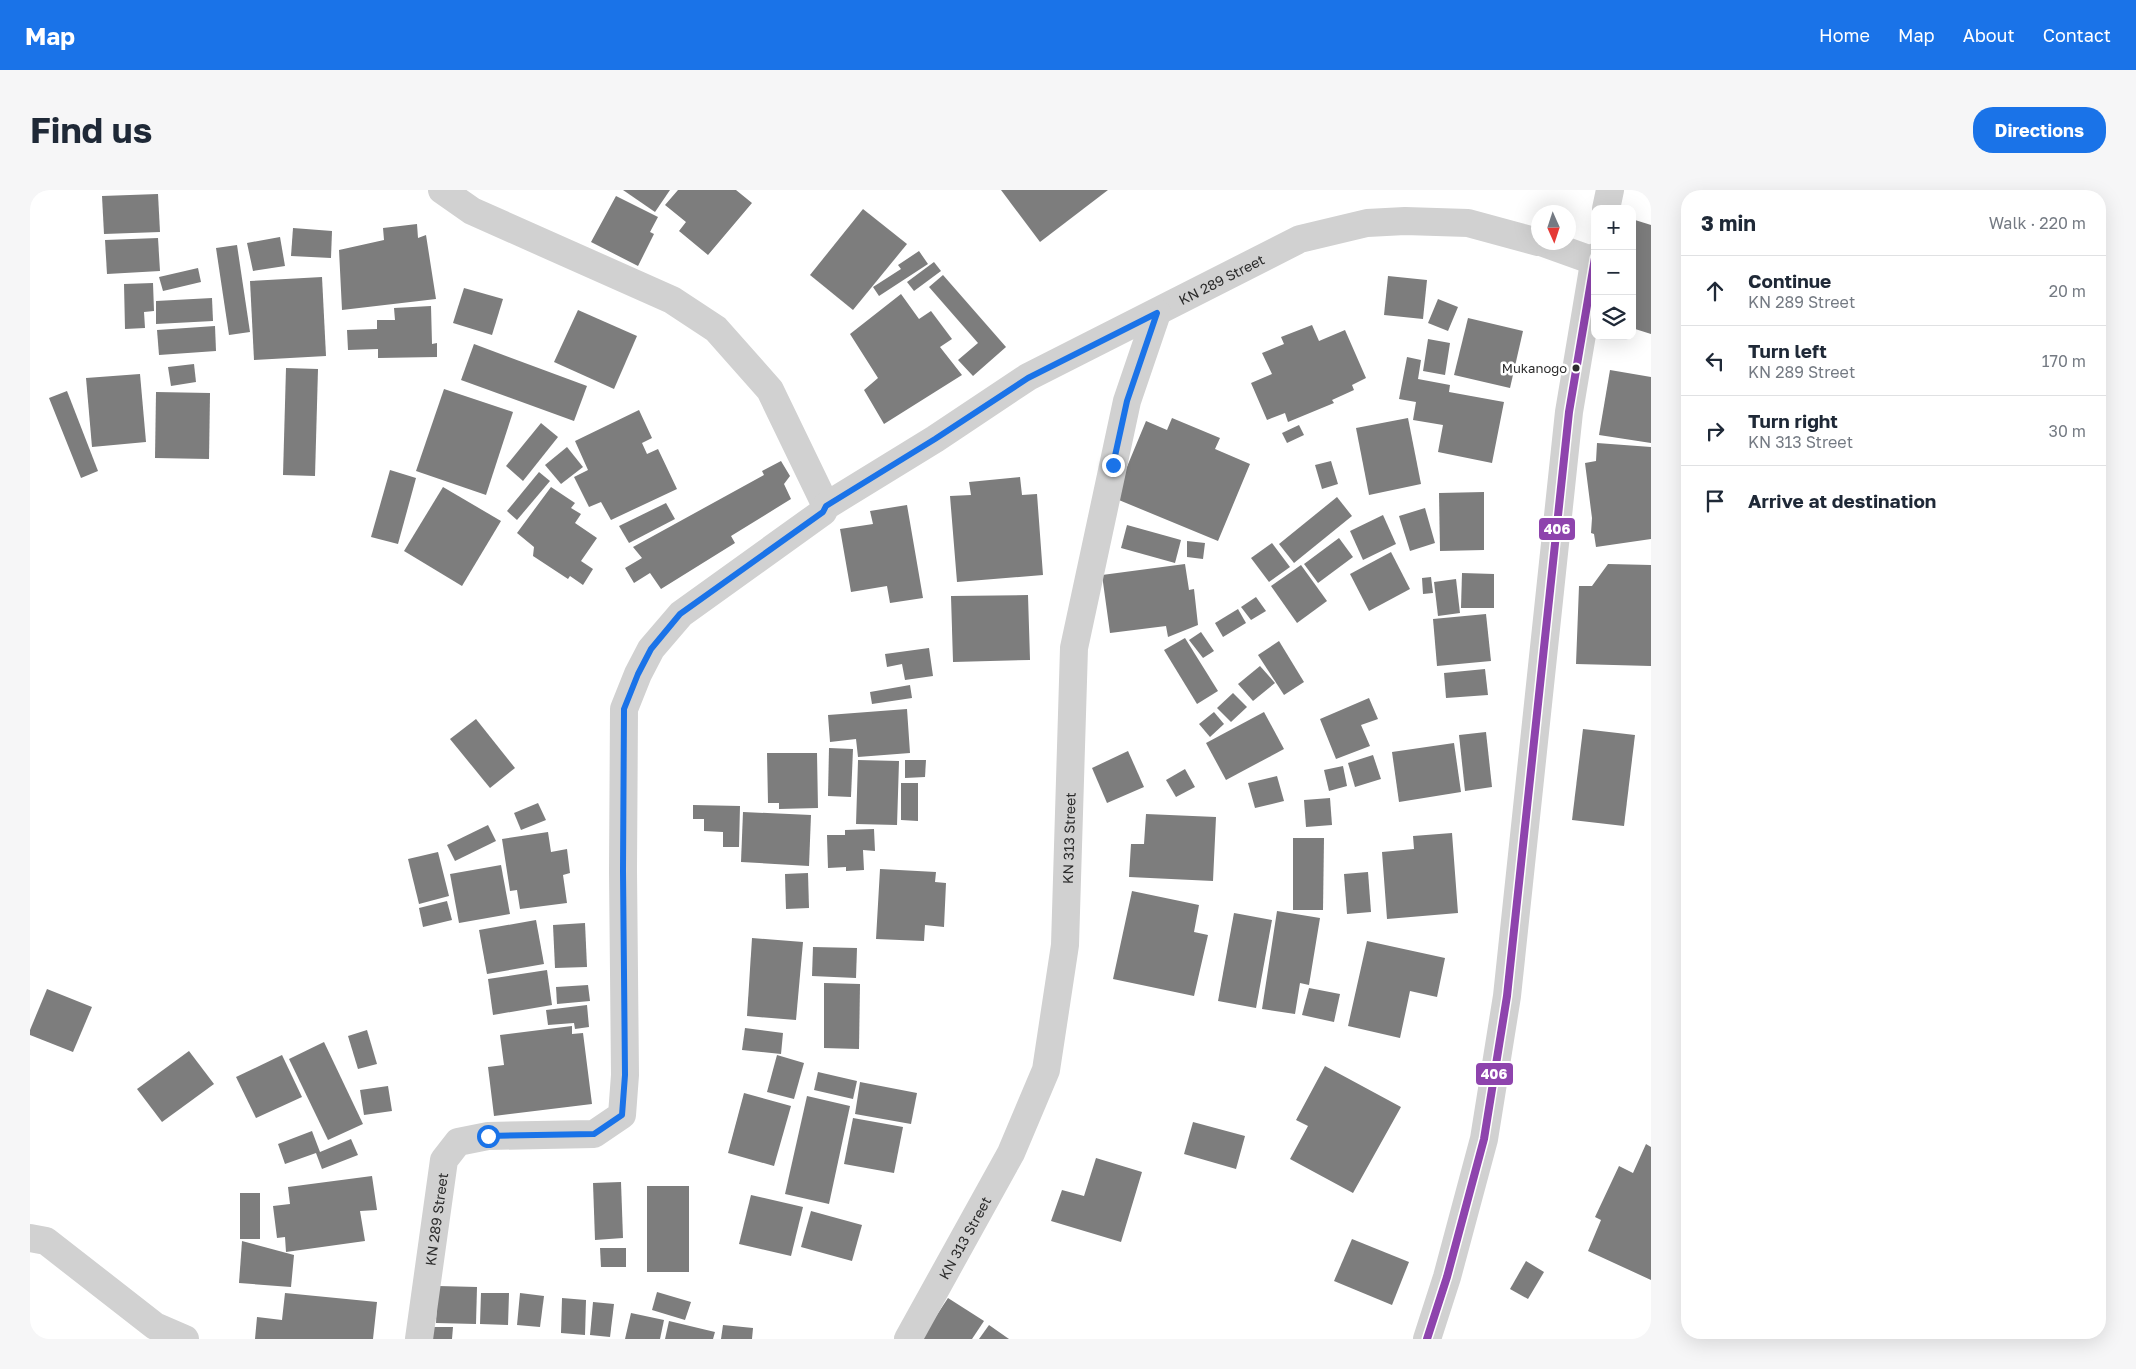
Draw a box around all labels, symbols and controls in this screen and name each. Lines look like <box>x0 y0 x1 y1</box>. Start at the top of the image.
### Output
text: Map <box>25 21 75 50</box>
text: Home <box>1819 24 1870 46</box>
text: Map <box>1898 24 1935 46</box>
text: About <box>1963 24 2015 46</box>
text: Contact <box>2043 24 2111 46</box>
button: Directions <box>1973 107 2106 153</box>
text: Find us <box>30 109 152 151</box>
north arrow <box>1531 205 1576 250</box>
map controls <box>1591 205 1636 340</box>
button: + <box>1591 205 1636 250</box>
text: 3 min <box>1701 210 1756 236</box>
text: Walk · 220 m <box>1989 213 2086 233</box>
street label: KN 289 Street <box>1175 250 1267 308</box>
button: − <box>1591 250 1636 295</box>
text: Continue <box>1748 269 1831 292</box>
icon: ahead <box>1701 277 1729 305</box>
text: 20 m <box>2049 281 2086 301</box>
text: KN 289 Street <box>1748 292 1855 312</box>
button: layers <box>1591 295 1636 340</box>
text: Turn left <box>1748 339 1827 362</box>
icon: left <box>1701 347 1729 375</box>
text: 170 m <box>2042 351 2086 371</box>
place label: Mukanogo <box>1502 360 1567 376</box>
text: KN 289 Street <box>1748 362 1855 382</box>
marker: Mukanogo <box>1571 363 1581 373</box>
text: Turn right <box>1748 409 1838 432</box>
icon: right <box>1701 417 1729 445</box>
text: 30 m <box>2049 421 2086 441</box>
text: KN 313 Street <box>1748 432 1853 452</box>
route end <box>1102 454 1125 477</box>
icon: arrive <box>1701 487 1729 515</box>
text: Arrive at destination <box>1748 489 1936 512</box>
line badge: 406 <box>1538 517 1576 541</box>
text: 406 <box>1544 520 1570 537</box>
street label: KN 313 Street <box>1058 792 1078 884</box>
line badge: 406 <box>1475 1062 1514 1086</box>
text: 406 <box>1481 1065 1507 1082</box>
route start <box>477 1125 500 1148</box>
street label: KN 289 Street <box>421 1171 451 1267</box>
street label: KN 313 Street <box>934 1193 994 1282</box>

